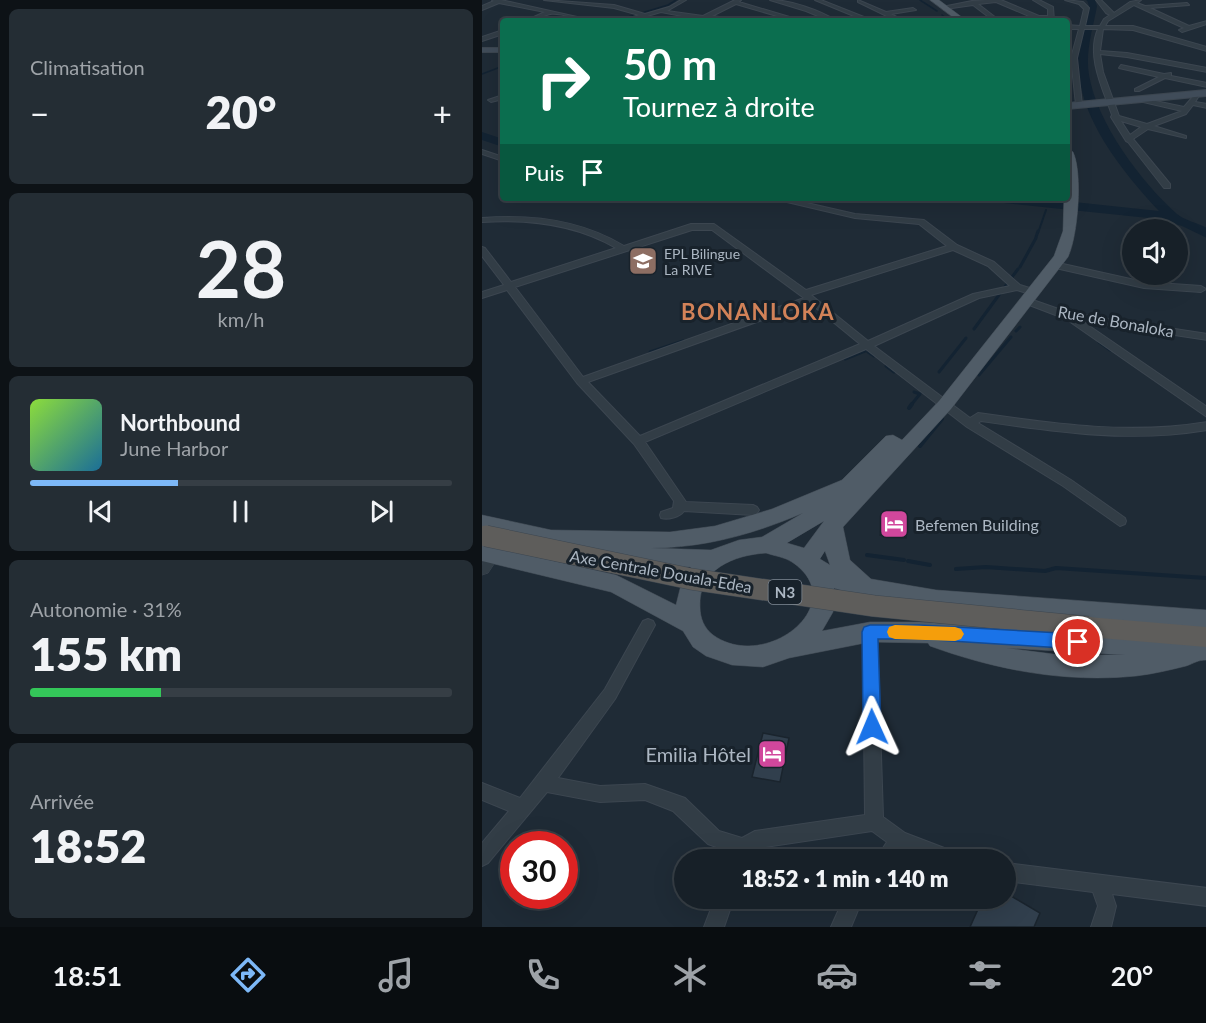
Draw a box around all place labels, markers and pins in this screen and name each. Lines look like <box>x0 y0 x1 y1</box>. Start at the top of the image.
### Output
school or university icon: EPL Bilingue La RIVE <box>627 245 659 277</box>
place label: EPL Bilingue La RIVE <box>664 245 740 278</box>
hotel icon: Befemen Building <box>878 508 910 540</box>
place label: Befemen Building <box>915 515 1039 534</box>
pin <box>1052 616 1103 667</box>
hotel icon: Emilia Hôtel <box>756 738 788 770</box>
place label: Emilia Hôtel <box>645 742 751 766</box>

